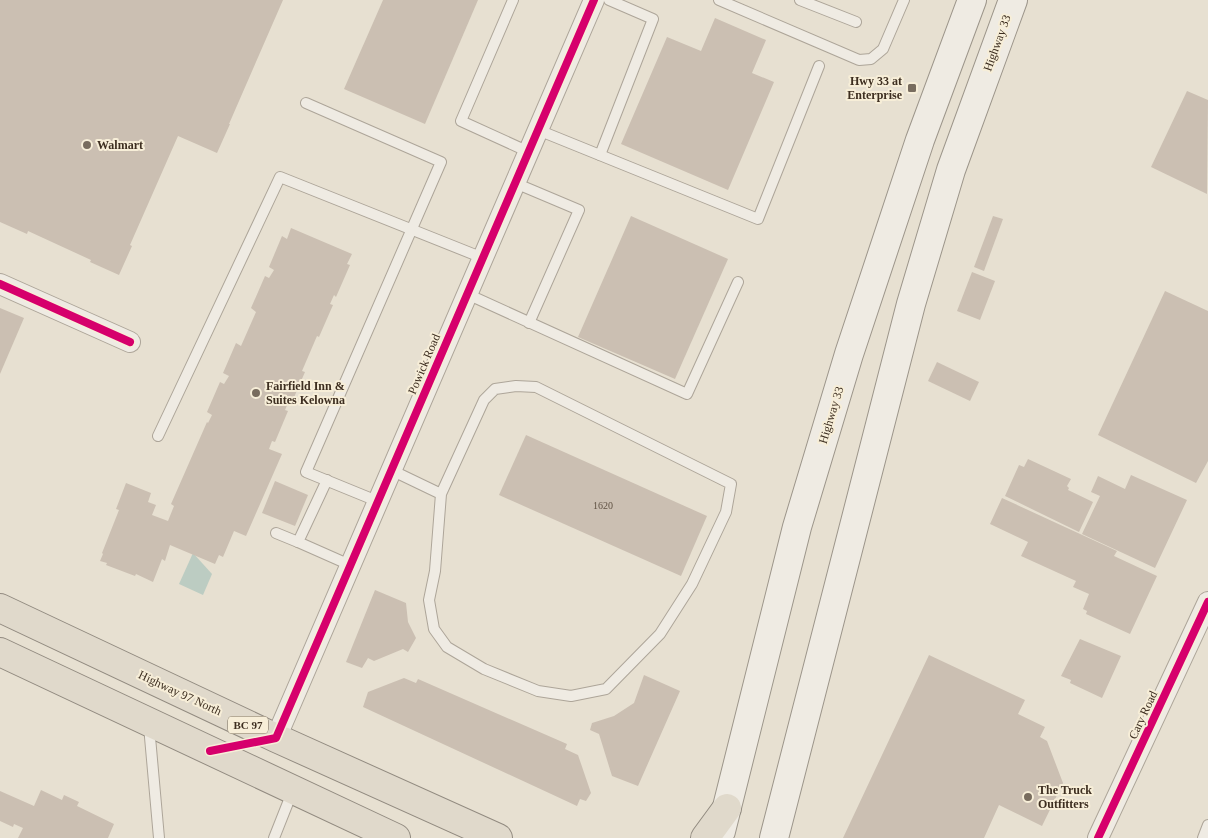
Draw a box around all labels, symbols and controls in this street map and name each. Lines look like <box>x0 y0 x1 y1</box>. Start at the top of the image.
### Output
street label: Highway 33 <box>980 13 1014 73</box>
place label: Hwy 33 at Enterprise <box>847 74 903 102</box>
marker: Hwy 33 at Enterprise <box>906 82 918 94</box>
place label: Walmart <box>97 138 143 152</box>
marker: Walmart <box>81 139 93 151</box>
street label: Powick Road <box>405 332 443 396</box>
place label: Fairfield Inn & Suites Kelowna <box>266 379 345 407</box>
street label: Highway 33 <box>816 385 846 445</box>
marker: Fairfield Inn & Suites Kelowna <box>250 387 262 399</box>
house number: 1620 <box>593 500 613 511</box>
street label: Highway 97 North <box>136 668 224 718</box>
street label: Cary Road <box>1126 689 1160 741</box>
road number: BC 97 <box>228 716 268 734</box>
place label: The Truck Outfitters <box>1038 783 1092 811</box>
marker: The Truck Outfitters <box>1022 791 1034 803</box>

